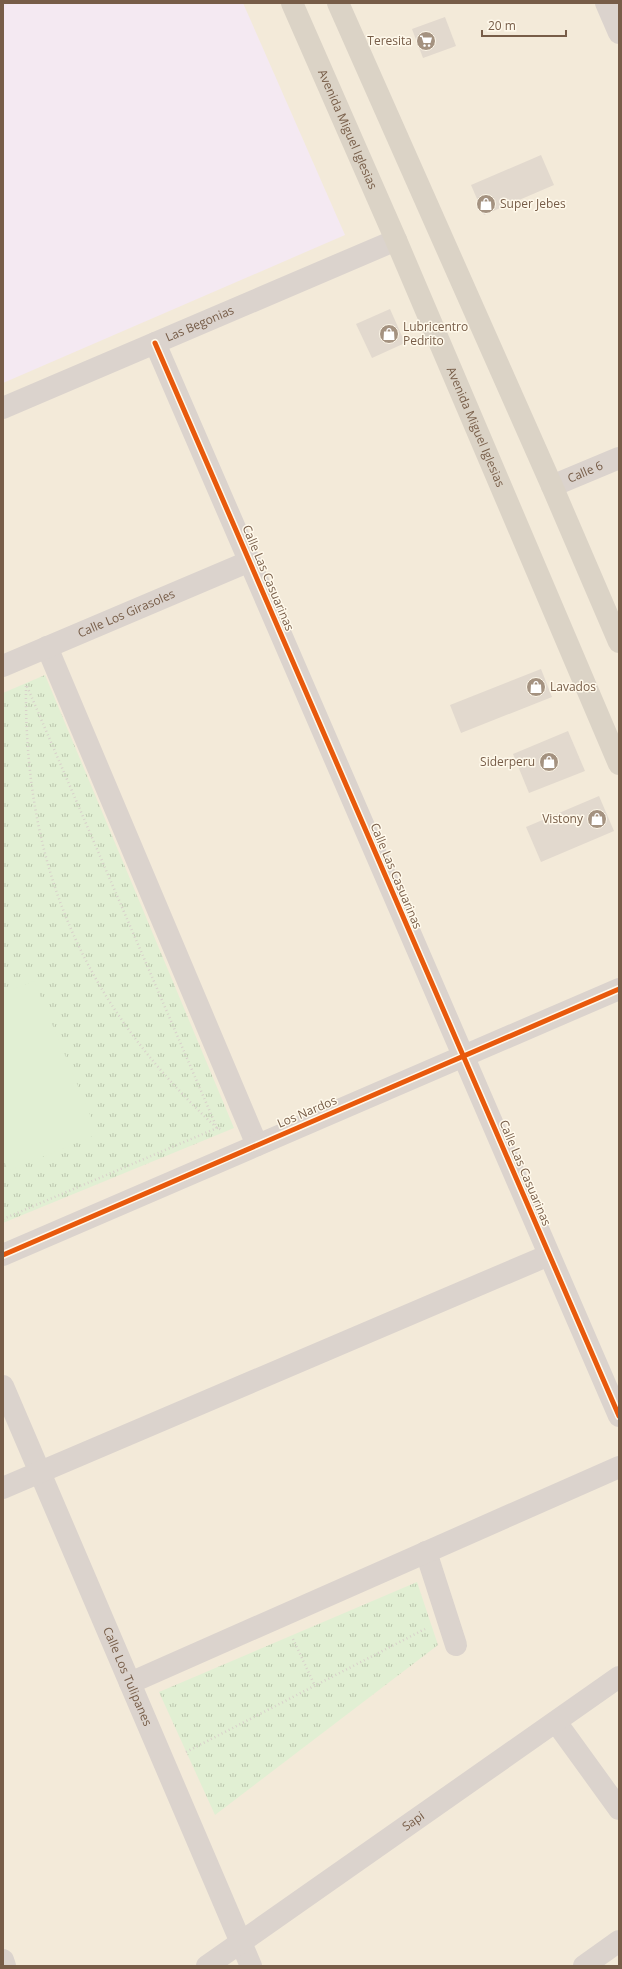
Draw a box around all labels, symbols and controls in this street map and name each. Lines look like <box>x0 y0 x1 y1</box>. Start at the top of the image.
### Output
scale bar <box>482 12 566 38</box>
text: 20 m <box>488 17 516 34</box>
supermarket icon: Teresita <box>415 30 437 52</box>
place label: Teresita <box>367 32 412 49</box>
street label: Avenida Miguel Iglesias <box>314 67 382 192</box>
shop icon: Super Jebes <box>475 193 497 215</box>
place label: Super Jebes <box>500 195 566 212</box>
street label: Las Begonias <box>163 301 237 346</box>
place label: Lubricentro Pedrito <box>403 318 468 349</box>
shop icon: Lubricentro Pedrito <box>378 323 400 345</box>
street label: Avenida Miguel Iglesias <box>443 364 509 490</box>
street label: Calle 6 <box>565 457 606 487</box>
street label: Calle Las Casuarinas <box>238 522 299 634</box>
street label: Calle Los Girasoles <box>75 585 178 641</box>
shop icon: Lavados <box>525 676 547 698</box>
place label: Lavados <box>550 678 596 695</box>
shop icon: Siderperu <box>538 751 560 773</box>
place label: Siderperu <box>480 753 535 770</box>
shop icon: Vistony <box>586 808 608 830</box>
place label: Vistony <box>542 810 584 827</box>
street label: Calle Las Casuarinas <box>366 820 427 932</box>
street label: Los Nardos <box>274 1091 339 1132</box>
street label: Calle Las Casuarinas <box>495 1117 556 1229</box>
street label: Calle Los Tulipanes <box>99 1624 157 1729</box>
street label: Sapi <box>398 1807 428 1835</box>

